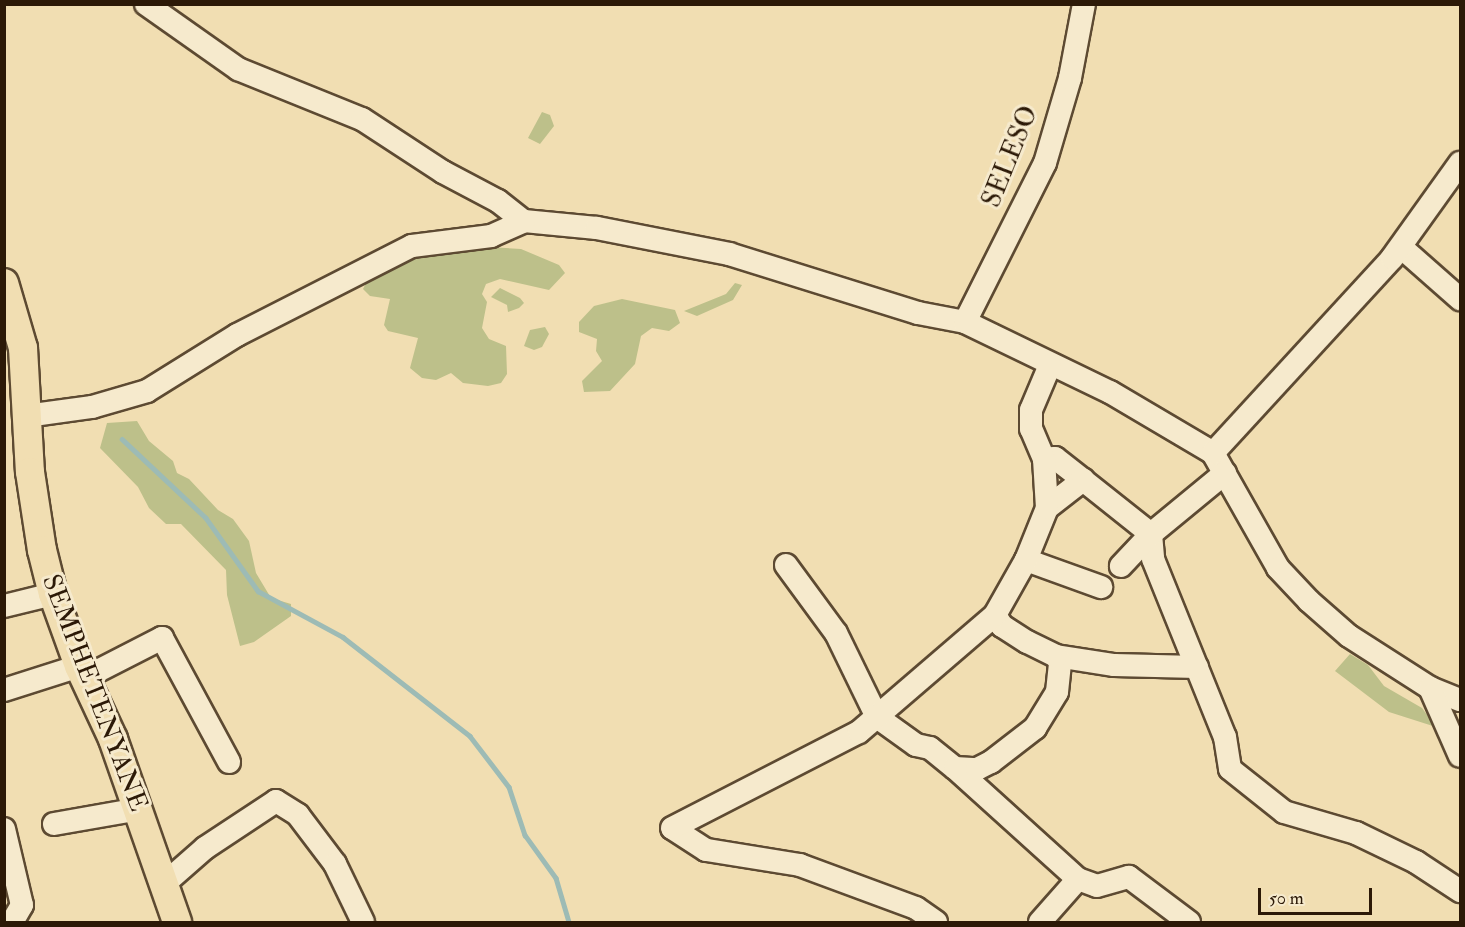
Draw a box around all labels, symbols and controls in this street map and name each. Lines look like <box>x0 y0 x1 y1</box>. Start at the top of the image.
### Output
street label: SELESO <box>977 102 1045 212</box>
street label: SEMPHETENYANE <box>34 570 154 816</box>
scale bar <box>1261 876 1375 914</box>
text: 50 m <box>1269 887 1304 910</box>

